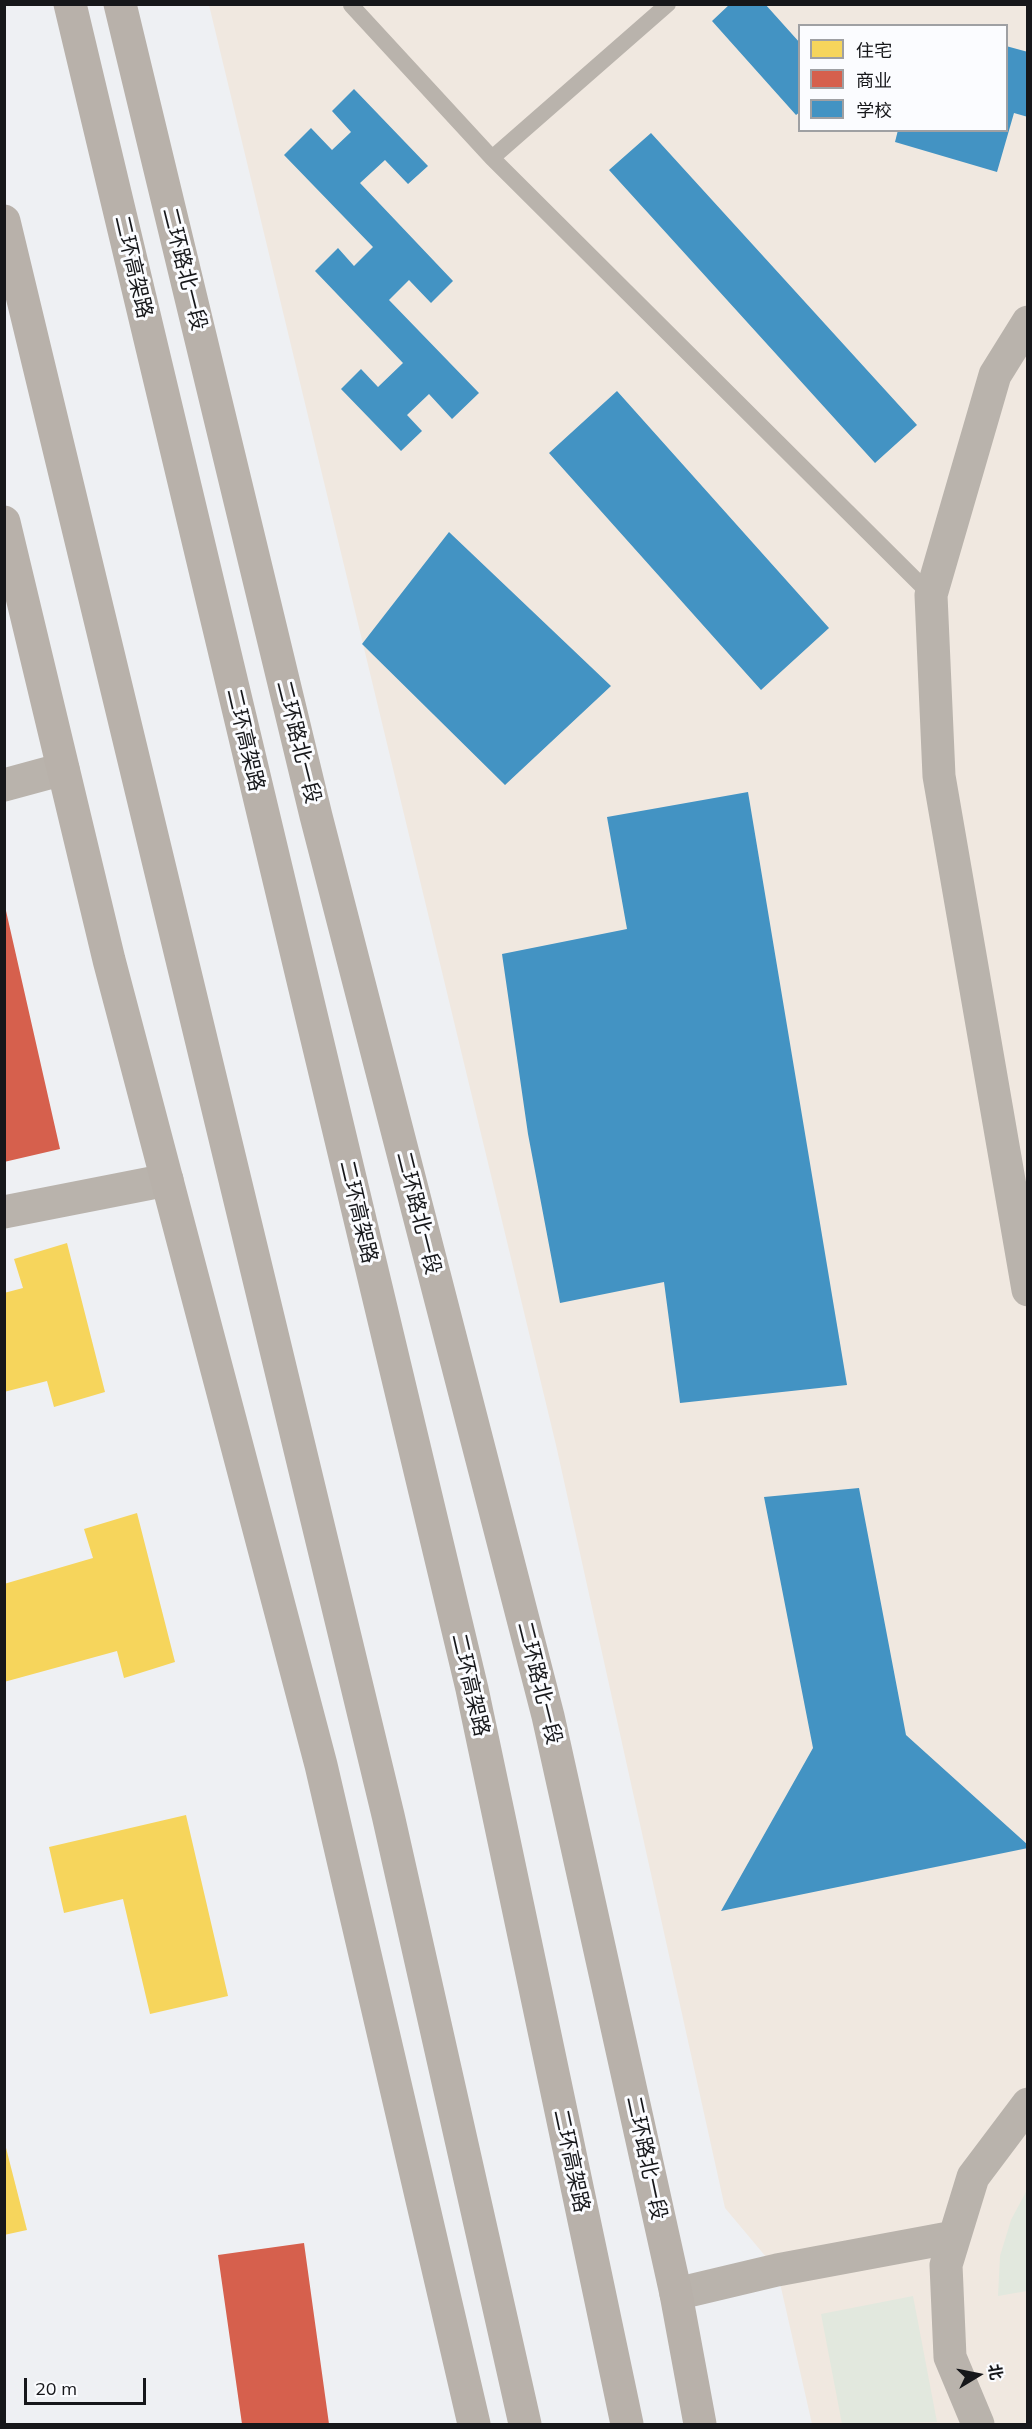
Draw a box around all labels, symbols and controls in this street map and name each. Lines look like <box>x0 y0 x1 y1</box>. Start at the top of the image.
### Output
legend <box>798 24 1008 132</box>
text: 住宅 <box>856 39 892 62</box>
text: 商业 <box>856 69 892 92</box>
text: 学校 <box>856 99 892 122</box>
street label: 二环路北一段 <box>157 205 211 333</box>
street label: 二环高架路 <box>109 213 157 321</box>
street label: 二环路北一段 <box>271 678 325 806</box>
street label: 二环高架路 <box>221 686 269 794</box>
street label: 二环路北一段 <box>391 1149 445 1277</box>
street label: 二环高架路 <box>334 1158 382 1266</box>
street label: 二环路北一段 <box>512 1619 566 1747</box>
street label: 二环高架路 <box>446 1631 494 1739</box>
street label: 二环路北一段 <box>621 2094 671 2222</box>
street label: 二环高架路 <box>548 2107 594 2215</box>
north arrow <box>948 2345 1008 2405</box>
text: 北 <box>984 2362 1007 2381</box>
scale bar <box>27 2366 148 2404</box>
text: 20 m <box>35 2377 77 2400</box>

